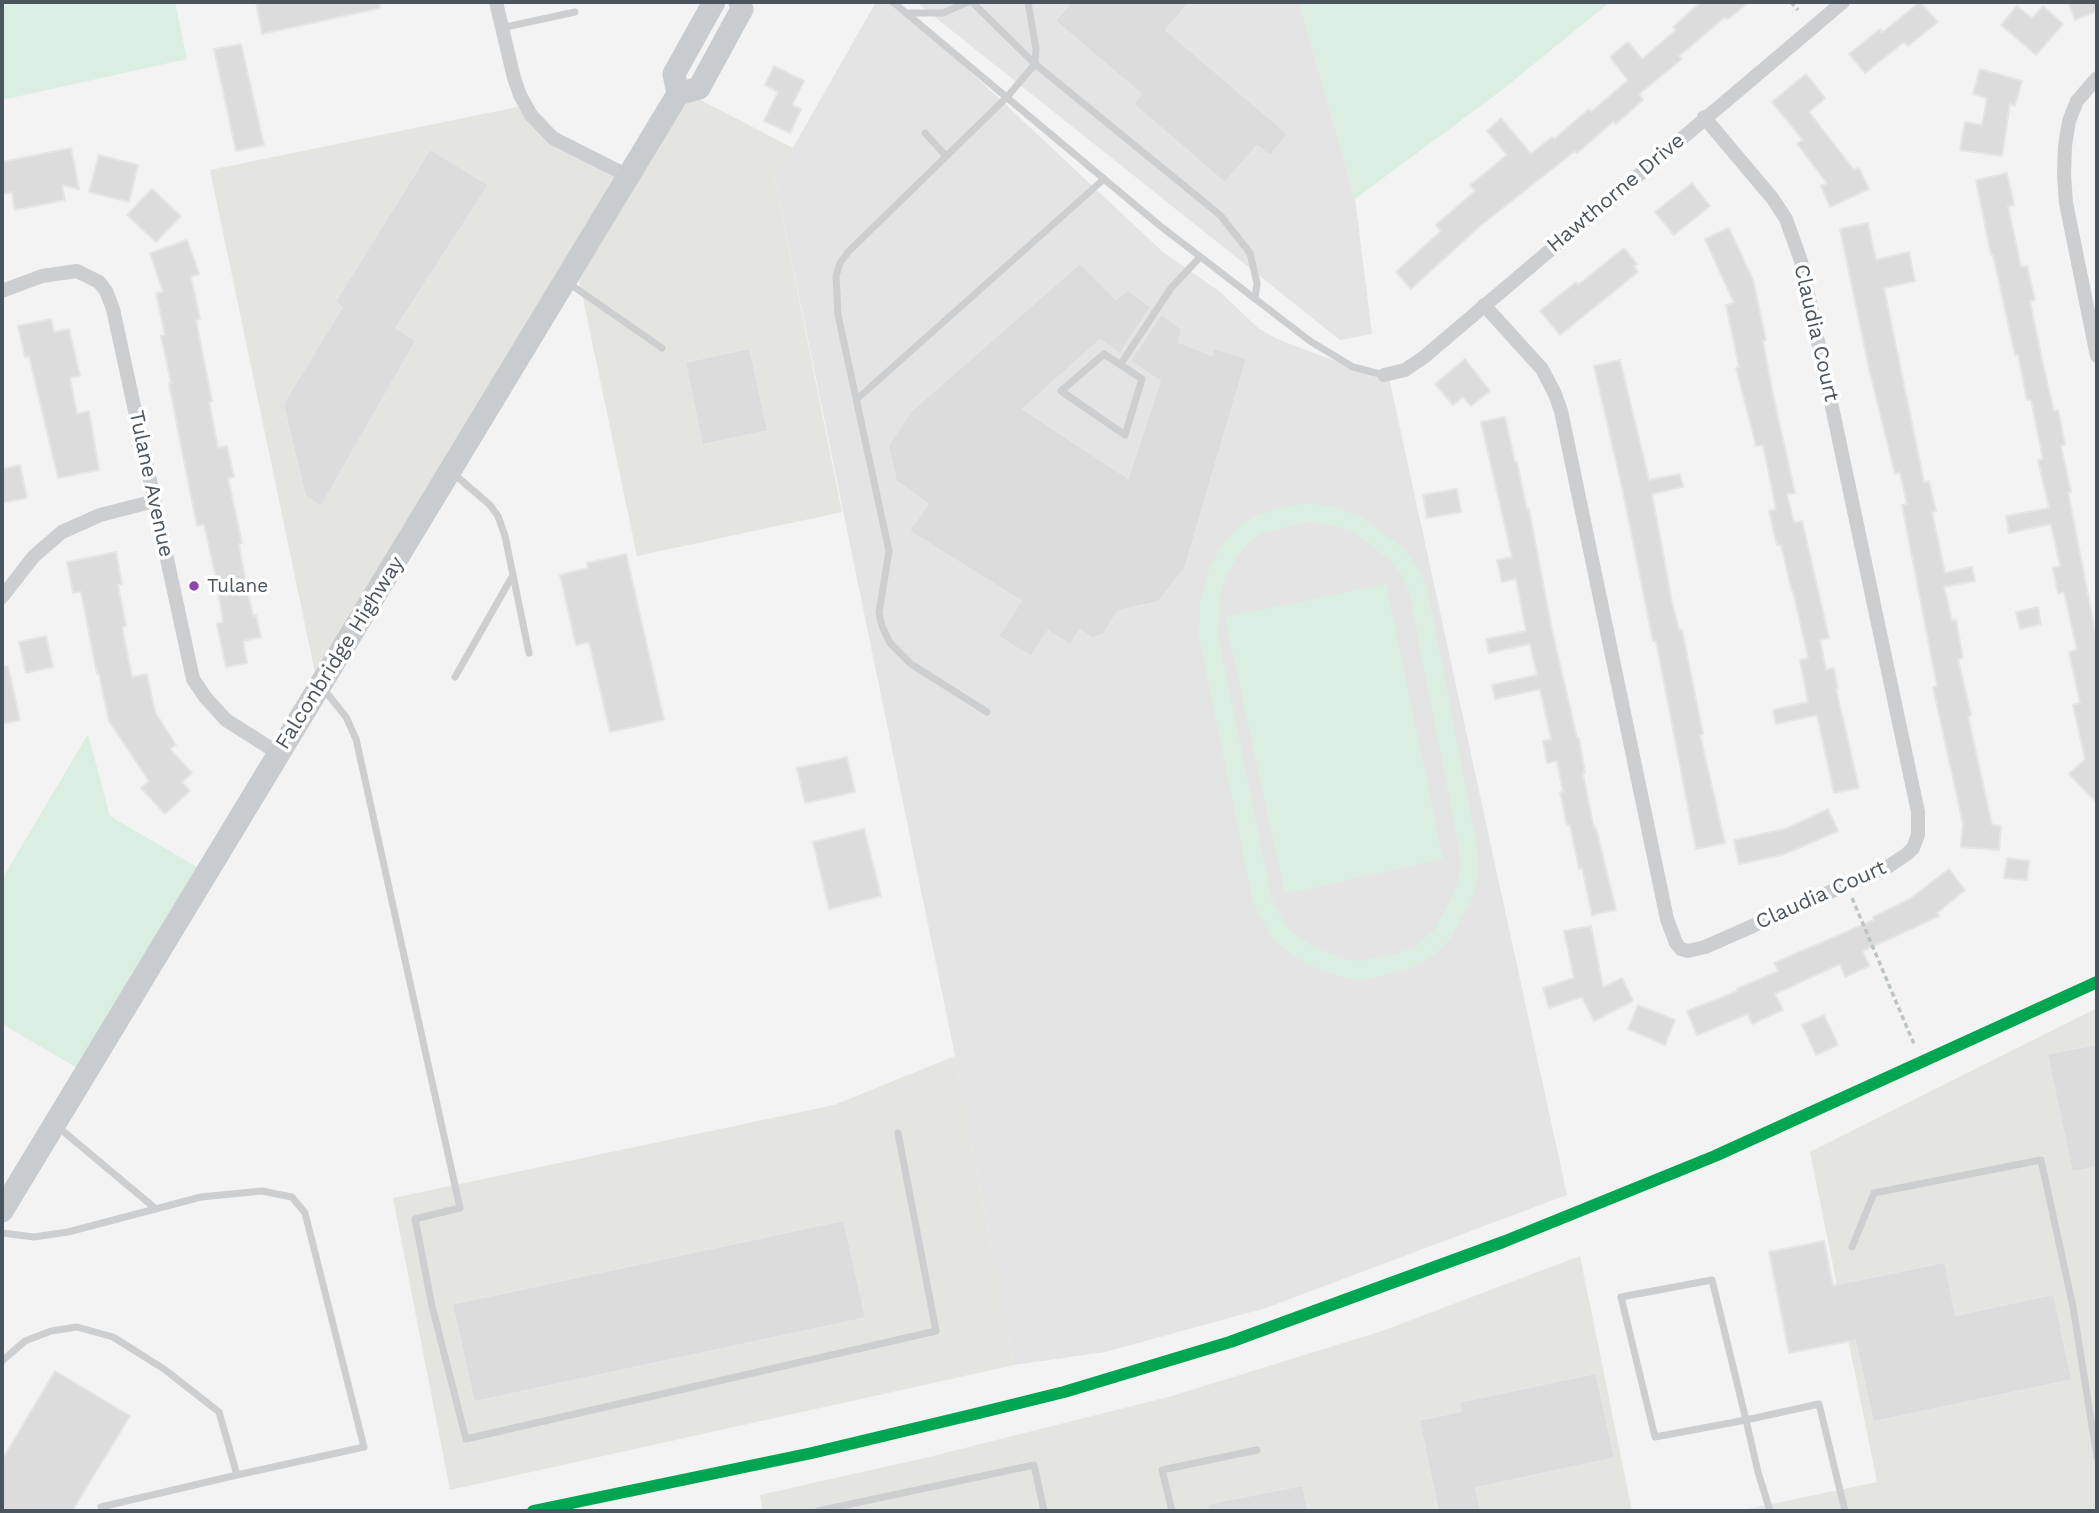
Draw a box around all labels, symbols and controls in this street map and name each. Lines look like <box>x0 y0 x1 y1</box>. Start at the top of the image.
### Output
street label: Hawthorne Drive <box>1542 128 1690 258</box>
street label: Claudia Court <box>1788 262 1844 404</box>
street label: Tulane Avenue <box>123 408 179 560</box>
street label: Falconbridge Highway <box>270 552 410 754</box>
place label: Tulane <box>207 575 268 597</box>
marker: Tulane <box>187 579 201 593</box>
street label: Claudia Court <box>1752 855 1890 935</box>

